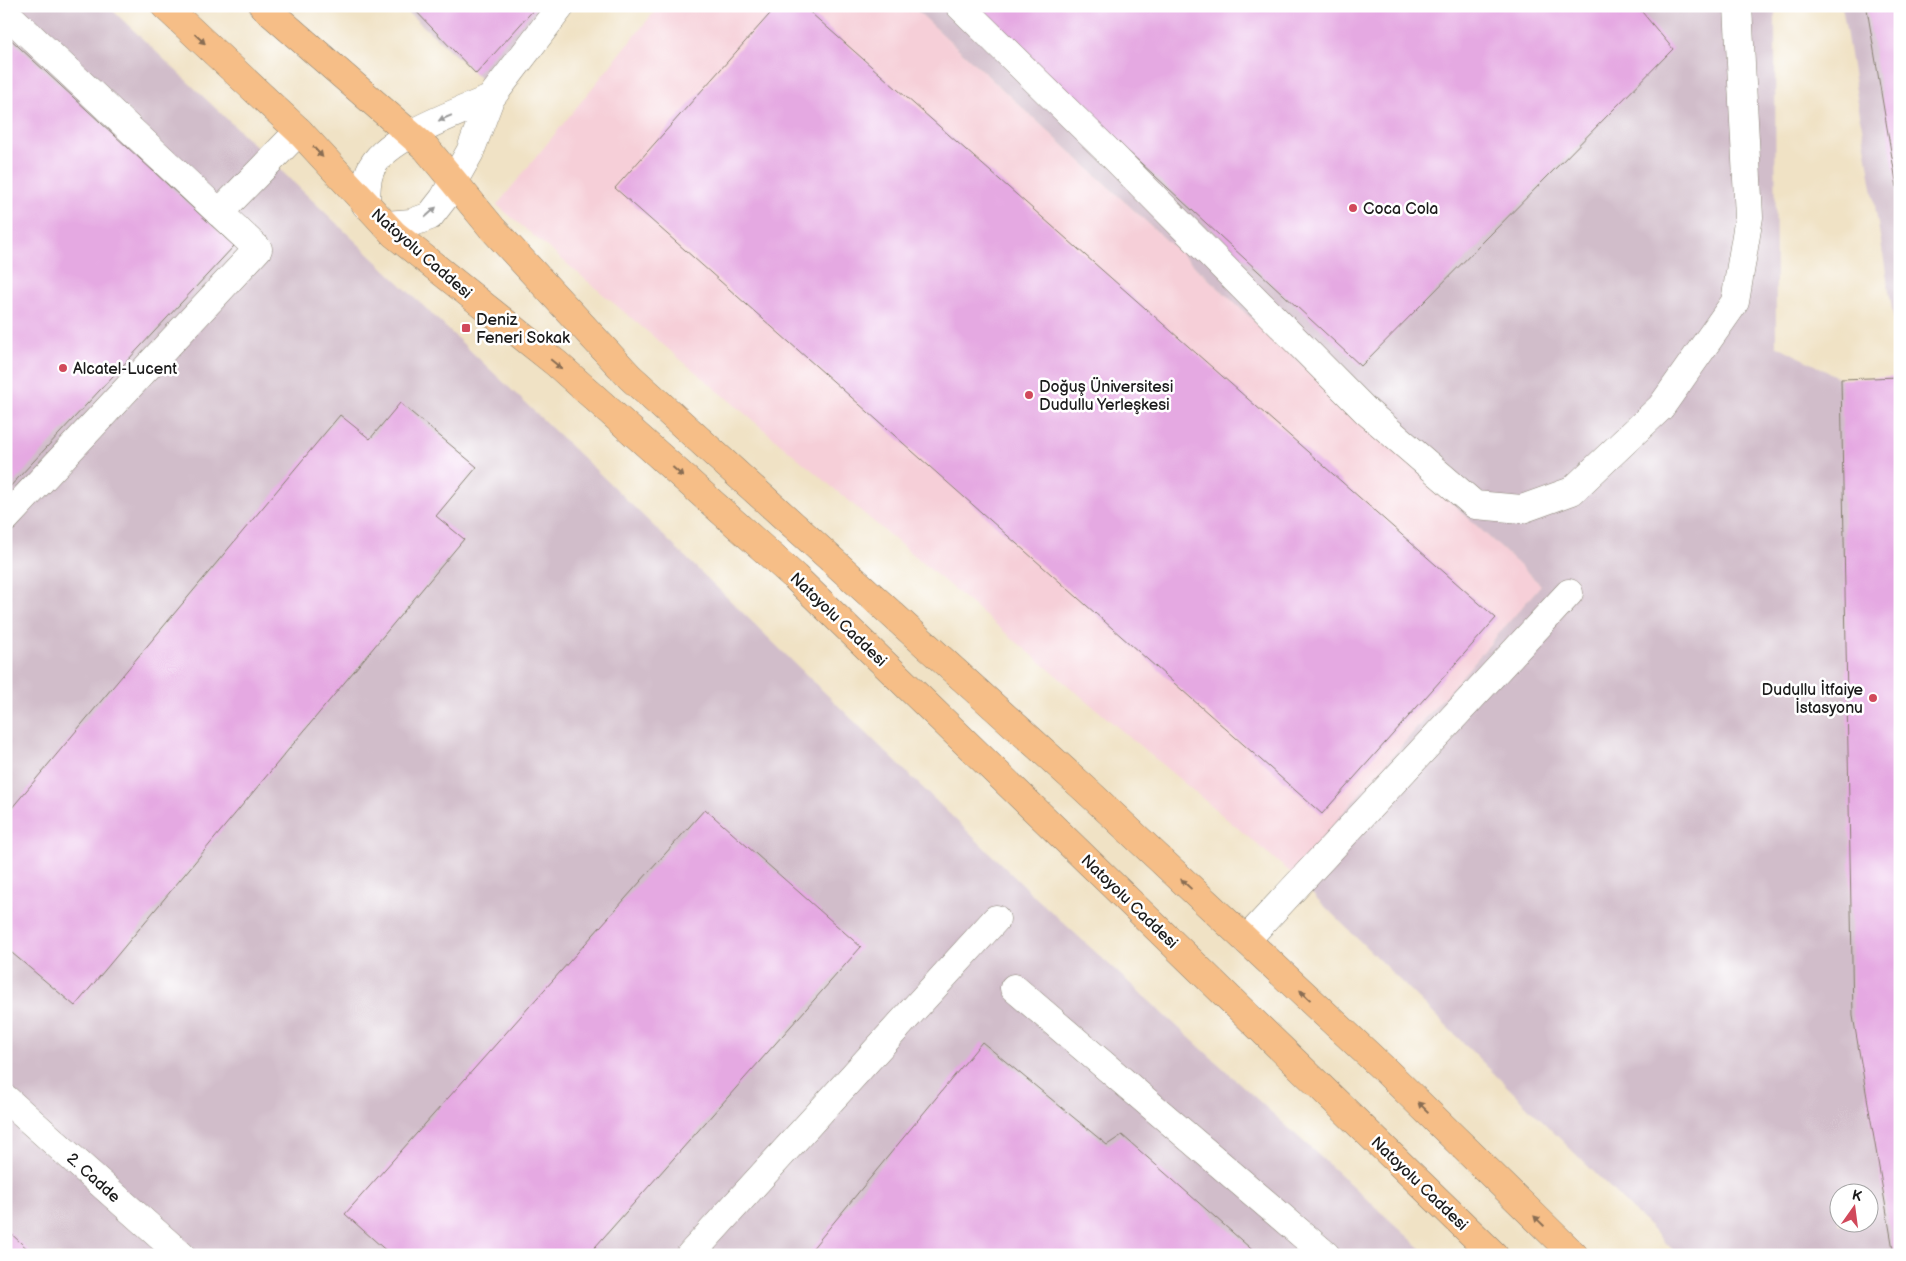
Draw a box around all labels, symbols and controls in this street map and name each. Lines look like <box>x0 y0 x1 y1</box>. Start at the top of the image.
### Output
one-way arrow <box>194 33 206 45</box>
one-way arrow <box>438 115 452 123</box>
one-way arrow <box>312 145 323 158</box>
place label: Coca Cola <box>1363 200 1438 219</box>
marker: Coca Cola <box>1347 202 1359 214</box>
street label: Natoyolu Caddesi <box>367 205 475 303</box>
one-way arrow <box>425 206 437 218</box>
place label: Deniz Feneri Sokak <box>476 311 570 348</box>
marker: Deniz Feneri Sokak <box>460 322 472 334</box>
one-way arrow <box>550 358 563 369</box>
place label: Alcatel-Lucent <box>73 360 177 379</box>
marker: Alcatel-Lucent <box>57 362 69 374</box>
place label: Doğuş Üniversitesi Dudullu Yerleşkesi <box>1039 376 1173 415</box>
marker: Doğuş Üniversitesi Dudullu Yerleşkesi <box>1023 389 1035 401</box>
one-way arrow <box>671 466 684 477</box>
street label: Natoyolu Caddesi <box>786 569 890 671</box>
place label: Dudullu İtfaiye İstasyonu <box>1762 679 1863 718</box>
marker: Dudullu İtfaiye İstasyonu <box>1867 692 1879 704</box>
street label: Natoyolu Caddesi <box>1077 851 1181 953</box>
one-way arrow <box>1181 878 1193 890</box>
one-way arrow <box>1299 989 1311 1001</box>
one-way arrow <box>1417 1101 1429 1113</box>
street label: Natoyolu Caddesi <box>1367 1133 1471 1235</box>
street label: 2. Cadde <box>62 1149 124 1207</box>
north arrow <box>1828 1184 1878 1234</box>
text: K <box>1850 1186 1864 1205</box>
one-way arrow <box>1533 1215 1545 1227</box>

